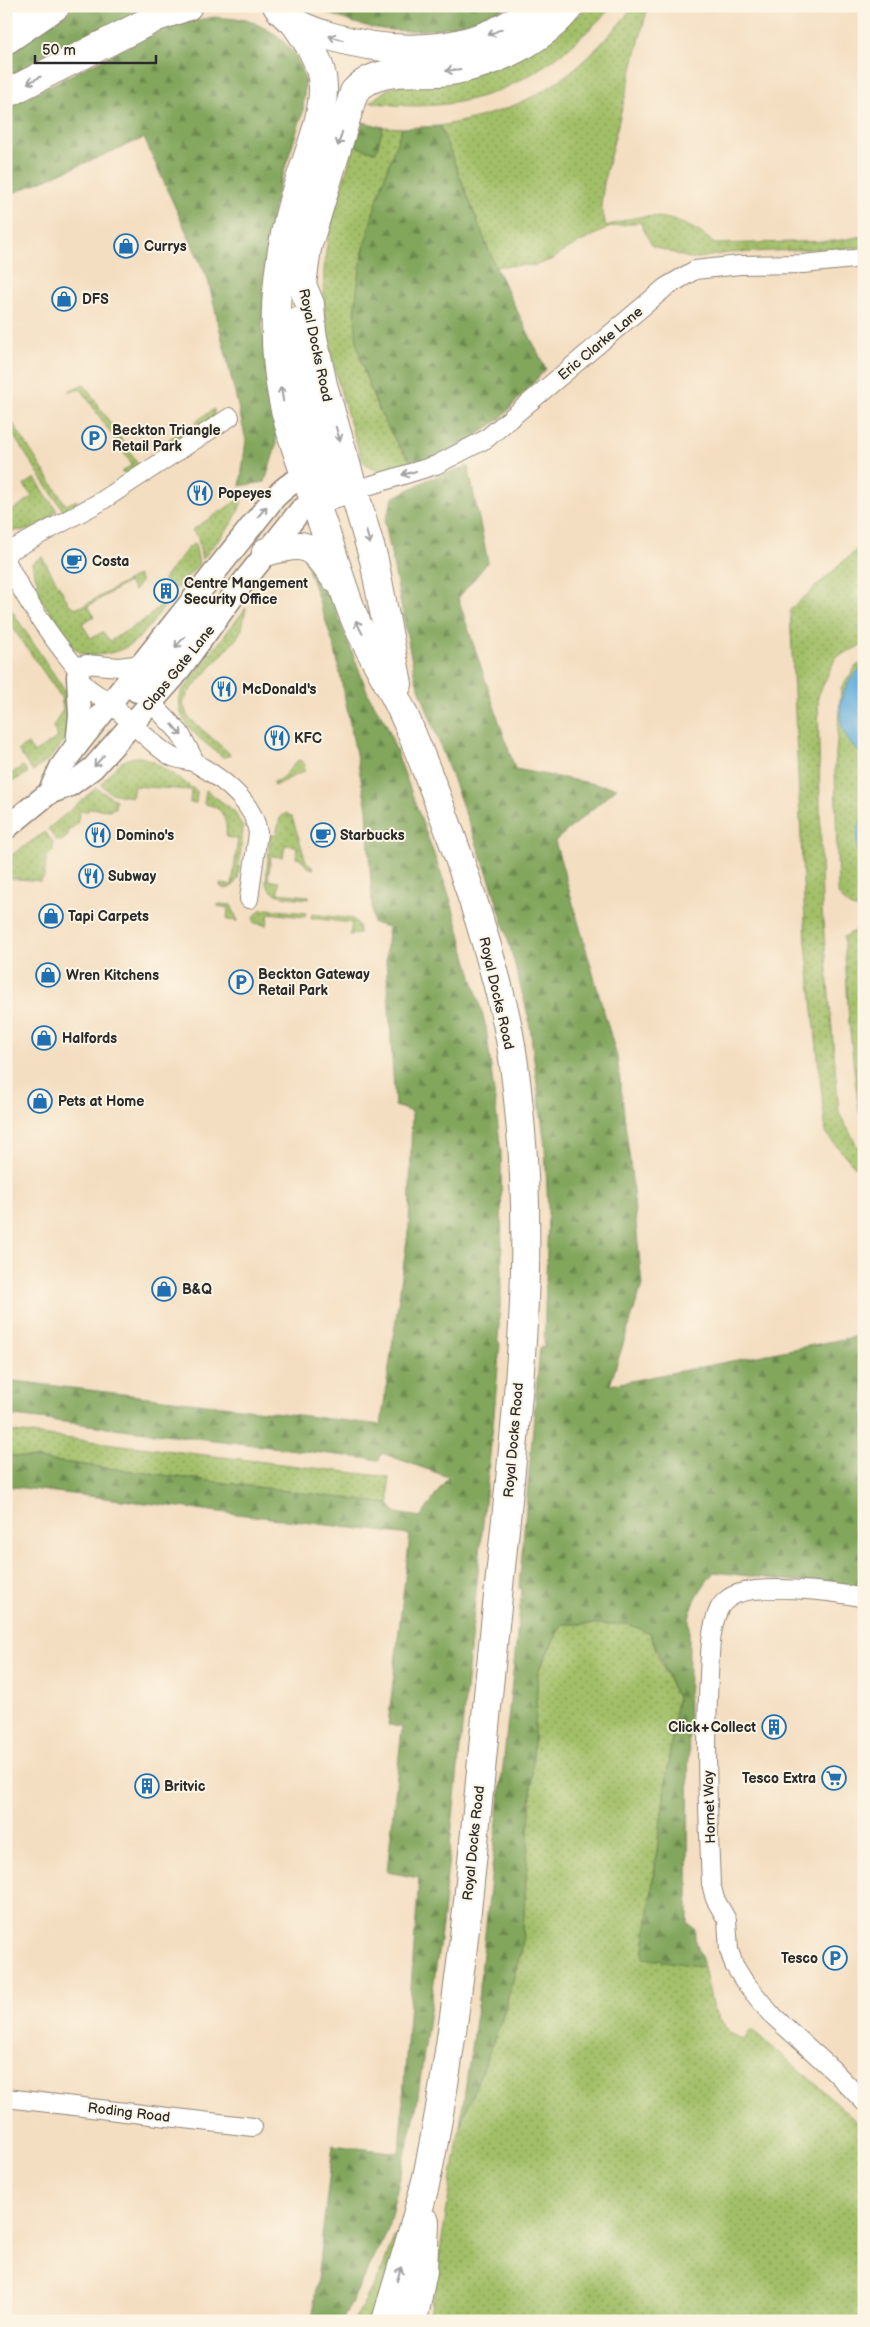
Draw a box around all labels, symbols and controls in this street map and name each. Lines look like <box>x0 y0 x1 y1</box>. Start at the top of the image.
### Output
one-way arrow <box>488 28 503 38</box>
scale bar <box>35 32 156 64</box>
one-way arrow <box>328 32 344 42</box>
text: 50 m <box>42 41 76 60</box>
one-way arrow <box>445 65 461 75</box>
one-way arrow <box>27 76 42 85</box>
one-way arrow <box>334 130 344 146</box>
shop icon: Currys <box>113 233 139 259</box>
place label: Currys <box>144 238 187 255</box>
shop icon: DFS <box>51 286 77 312</box>
street label: Royal Docks Road <box>295 287 336 403</box>
place label: DFS <box>82 291 109 308</box>
street label: Eric Clarke Lane <box>555 303 646 384</box>
one-way arrow <box>277 386 287 402</box>
place label: Beckton Triangle Retail Park <box>112 422 221 455</box>
parking icon: Beckton Triangle Retail Park <box>81 425 107 451</box>
one-way arrow <box>333 425 343 441</box>
one-way arrow <box>401 469 417 478</box>
restaurant icon: Popeyes <box>187 480 213 506</box>
place label: Popeyes <box>218 485 271 502</box>
one-way arrow <box>256 506 267 519</box>
one-way arrow <box>363 529 373 545</box>
cafe icon: Costa <box>61 548 87 574</box>
place label: Costa <box>92 553 129 570</box>
place label: Centre Mangement Security Office <box>184 575 308 608</box>
building icon: Centre Mangement Security Office <box>153 578 179 604</box>
one-way arrow <box>354 620 363 635</box>
street label: Claps Gate Lane <box>138 622 218 715</box>
one-way arrow <box>174 636 186 649</box>
restaurant icon: McDonald's <box>211 676 237 702</box>
place label: McDonald's <box>242 681 317 698</box>
one-way arrow <box>171 724 183 737</box>
restaurant icon: KFC <box>264 725 290 751</box>
place label: KFC <box>294 730 322 747</box>
one-way arrow <box>93 754 105 767</box>
restaurant icon: Domino's <box>85 822 111 848</box>
cafe icon: Starbucks <box>310 822 336 848</box>
place label: Domino's <box>116 827 174 844</box>
place label: Starbucks <box>340 827 405 844</box>
restaurant icon: Subway <box>78 863 104 889</box>
place label: Subway <box>108 868 157 885</box>
shop icon: Tapi Carpets <box>38 903 64 929</box>
place label: Tapi Carpets <box>68 908 149 925</box>
street label: Royal Docks Road <box>475 935 518 1051</box>
shop icon: Wren Kitchens <box>35 962 61 988</box>
place label: Beckton Gateway Retail Park <box>258 966 370 999</box>
place label: Wren Kitchens <box>66 967 159 984</box>
parking icon: Beckton Gateway Retail Park <box>228 969 254 995</box>
shop icon: Halfords <box>31 1025 57 1051</box>
place label: Halfords <box>62 1030 117 1047</box>
shop icon: Pets at Home <box>27 1088 53 1114</box>
place label: Pets at Home <box>58 1093 144 1110</box>
shop icon: B&Q <box>151 1276 177 1302</box>
place label: B&Q <box>182 1281 212 1298</box>
street label: Royal Docks Road <box>500 1382 527 1498</box>
building icon: Click+Collect <box>761 1714 787 1740</box>
place label: Click+Collect <box>668 1719 756 1736</box>
supermarket icon: Tesco Extra <box>821 1765 847 1791</box>
street label: Hornet Way <box>700 1769 719 1844</box>
place label: Tesco Extra <box>742 1770 816 1787</box>
building icon: Britvic <box>134 1773 160 1799</box>
place label: Britvic <box>164 1778 206 1795</box>
street label: Royal Docks Road <box>459 1785 488 1901</box>
parking icon: Tesco <box>822 1945 848 1971</box>
place label: Tesco <box>781 1950 818 1967</box>
street label: Roding Road <box>87 2099 171 2126</box>
one-way arrow <box>395 2266 405 2282</box>

